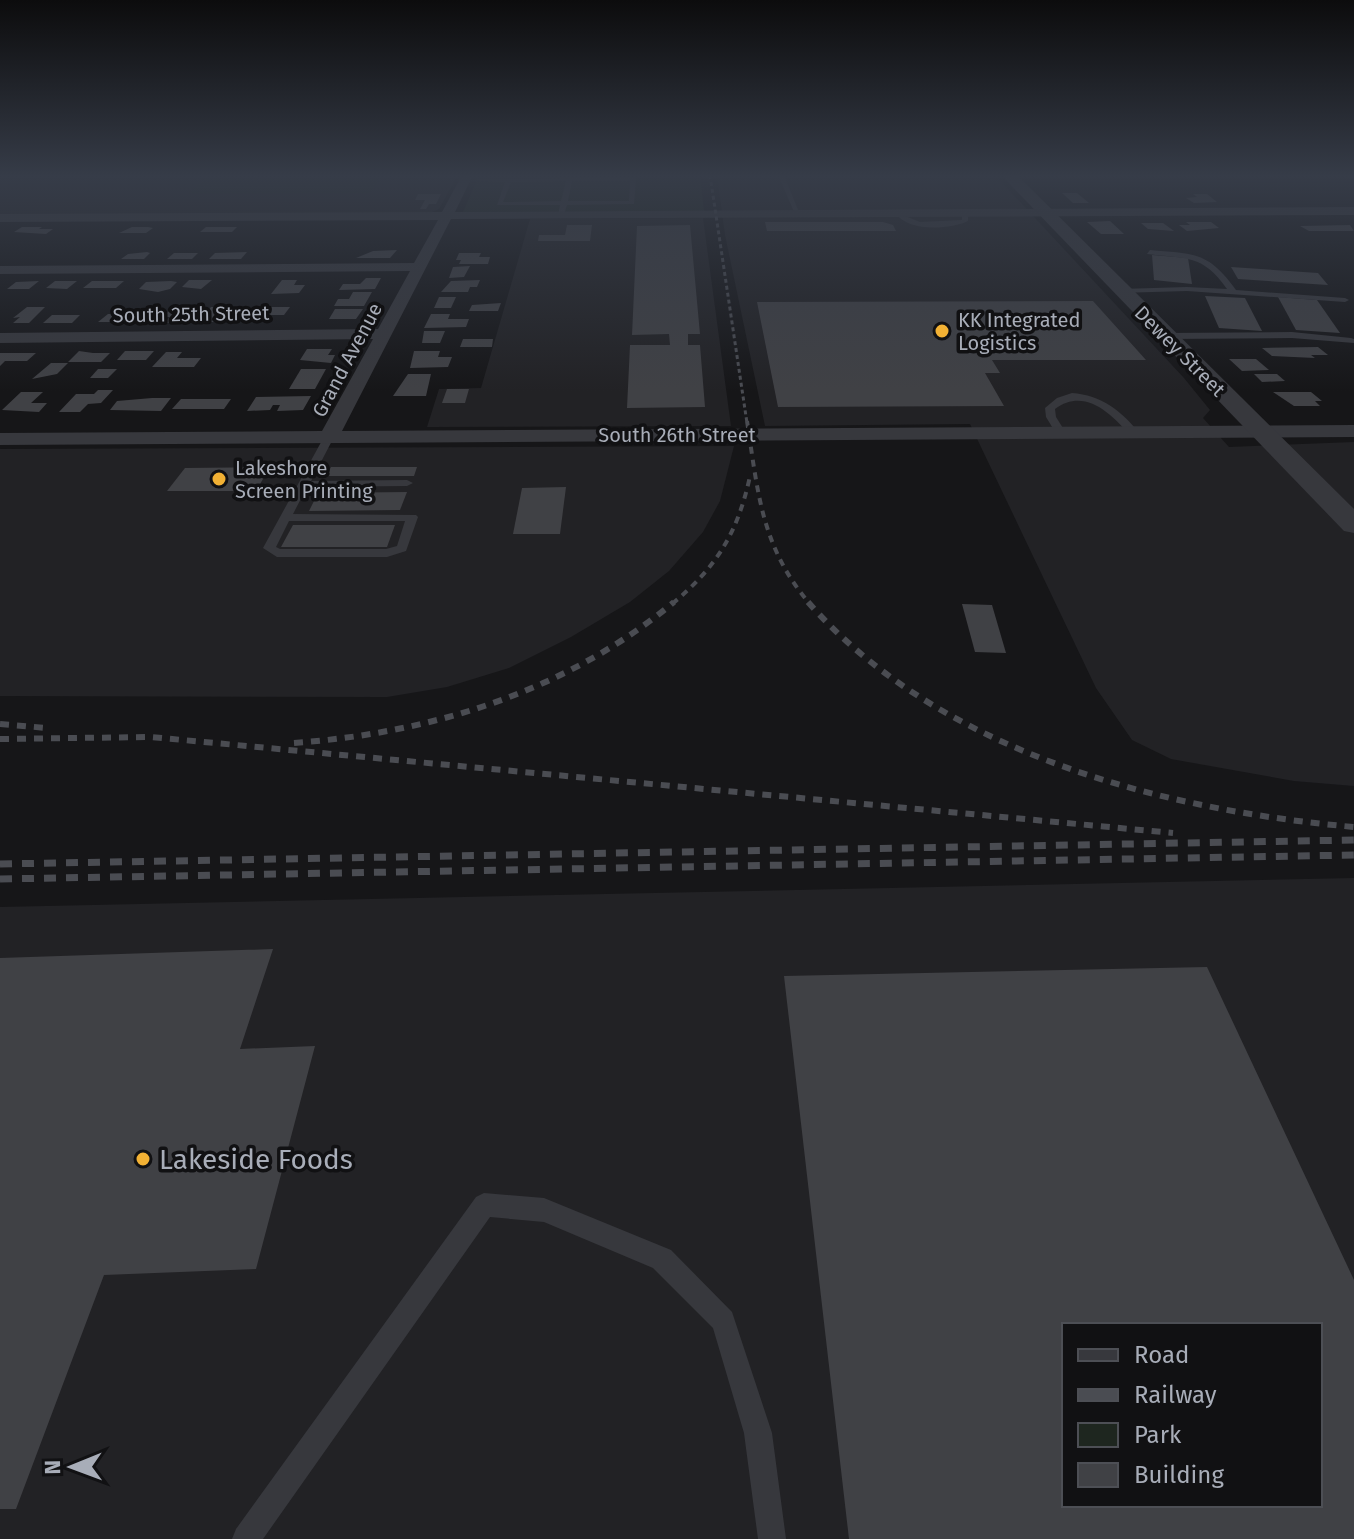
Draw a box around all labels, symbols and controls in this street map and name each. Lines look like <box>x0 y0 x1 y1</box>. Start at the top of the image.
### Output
street label: Grand Avenue <box>307 299 387 421</box>
street label: South 25th Street <box>112 301 270 327</box>
street label: Dewey Street <box>1130 301 1231 402</box>
place label: KK Integrated Logistics <box>958 308 1080 355</box>
marker: KK Integrated Logistics <box>933 322 951 340</box>
street label: South 26th Street <box>598 423 757 447</box>
place label: Lakeshore Screen Printing <box>235 456 373 503</box>
marker: Lakeshore Screen Printing <box>210 470 228 488</box>
place label: Lakeside Foods <box>159 1143 353 1176</box>
marker: Lakeside Foods <box>134 1150 152 1168</box>
legend <box>1062 1323 1322 1507</box>
text: Road <box>1134 1341 1189 1369</box>
text: Railway <box>1134 1381 1217 1409</box>
text: Park <box>1134 1421 1182 1449</box>
north arrow <box>32 1427 112 1507</box>
text: N <box>39 1460 66 1475</box>
text: Building <box>1134 1461 1224 1489</box>

